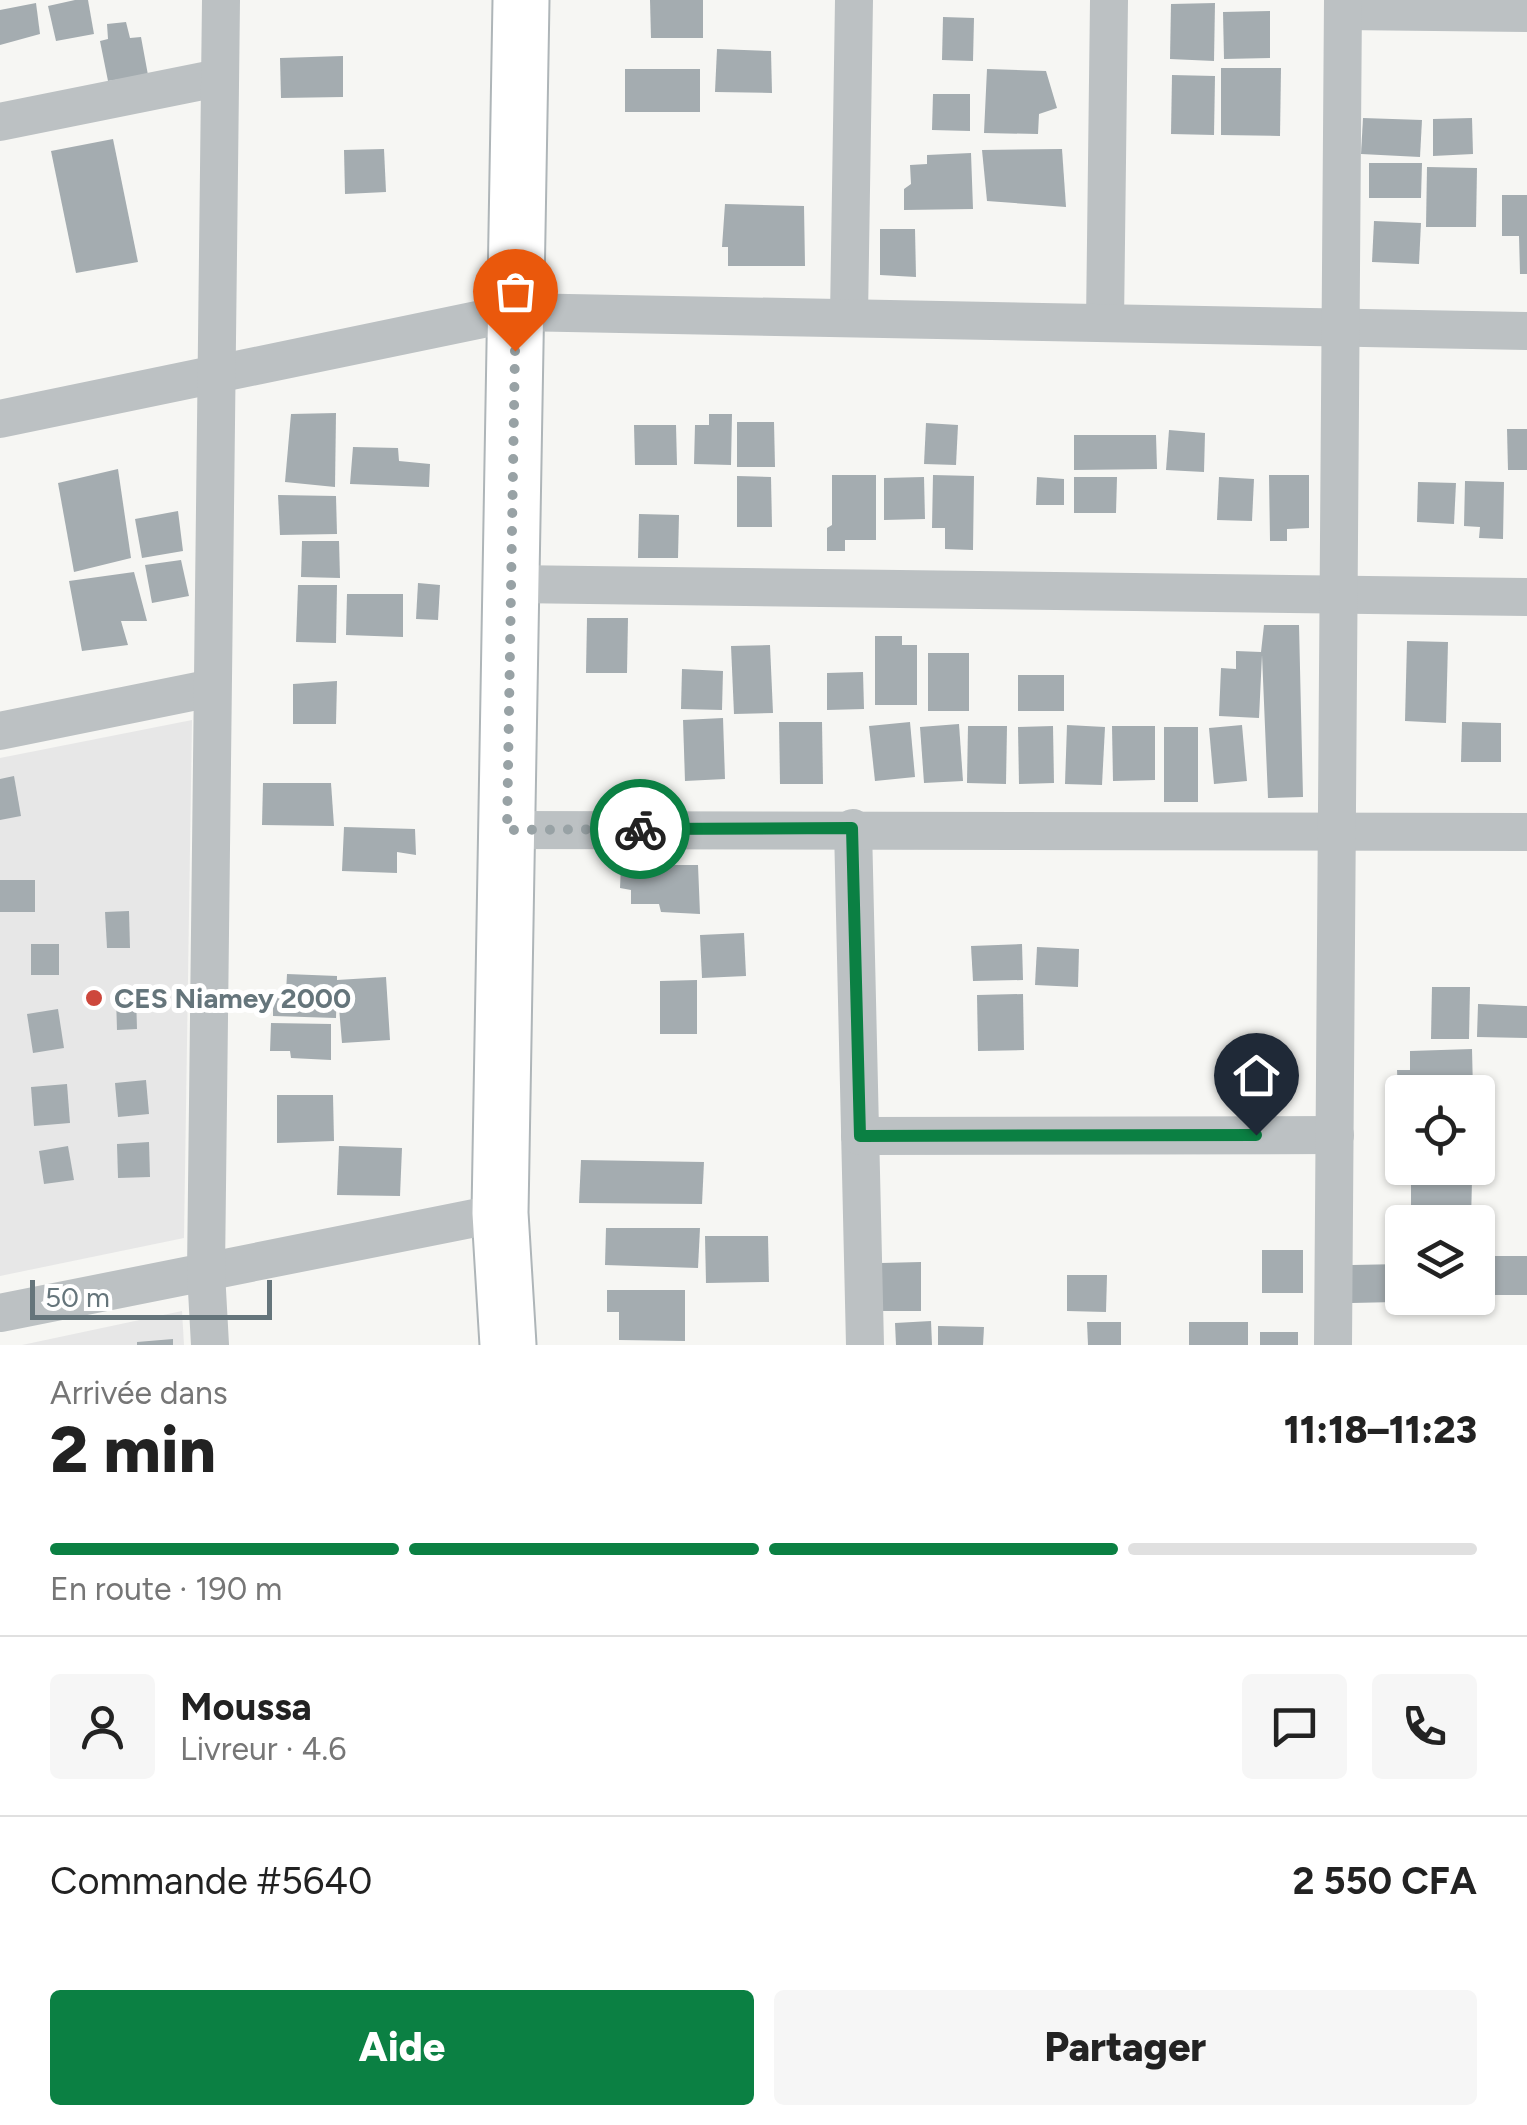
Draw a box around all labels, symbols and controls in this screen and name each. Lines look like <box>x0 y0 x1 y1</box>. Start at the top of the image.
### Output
pin <box>473 249 558 352</box>
icon: bag <box>488 264 543 319</box>
courier <box>590 779 690 879</box>
icon: bike <box>613 802 668 857</box>
place label: CES Niamey 2000 <box>114 981 351 1015</box>
marker: CES Niamey 2000 <box>83 987 105 1009</box>
pin <box>1214 1033 1299 1136</box>
icon: home <box>1229 1048 1284 1103</box>
map controls <box>1385 1075 1495 1315</box>
button: locate <box>1385 1075 1495 1185</box>
button: layers <box>1385 1205 1495 1315</box>
scale bar <box>30 1275 272 1320</box>
text: 50 m <box>45 1280 110 1314</box>
text: Arrivée dans <box>50 1374 228 1412</box>
text: 11:18–11:23 <box>1284 1407 1477 1453</box>
text: 2 min <box>50 1410 216 1488</box>
text: En route · 190 m <box>50 1570 282 1608</box>
button: person <box>50 1674 155 1779</box>
button: chat <box>1242 1674 1347 1779</box>
button: phone <box>1372 1674 1477 1779</box>
text: Moussa <box>180 1684 312 1730</box>
text: Livreur · 4.6 <box>180 1730 346 1768</box>
text: Commande #5640 <box>50 1858 372 1904</box>
text: 2 550 CFA <box>1292 1858 1477 1904</box>
button: Aide <box>50 1990 754 2105</box>
button: Partager <box>774 1990 1477 2105</box>

